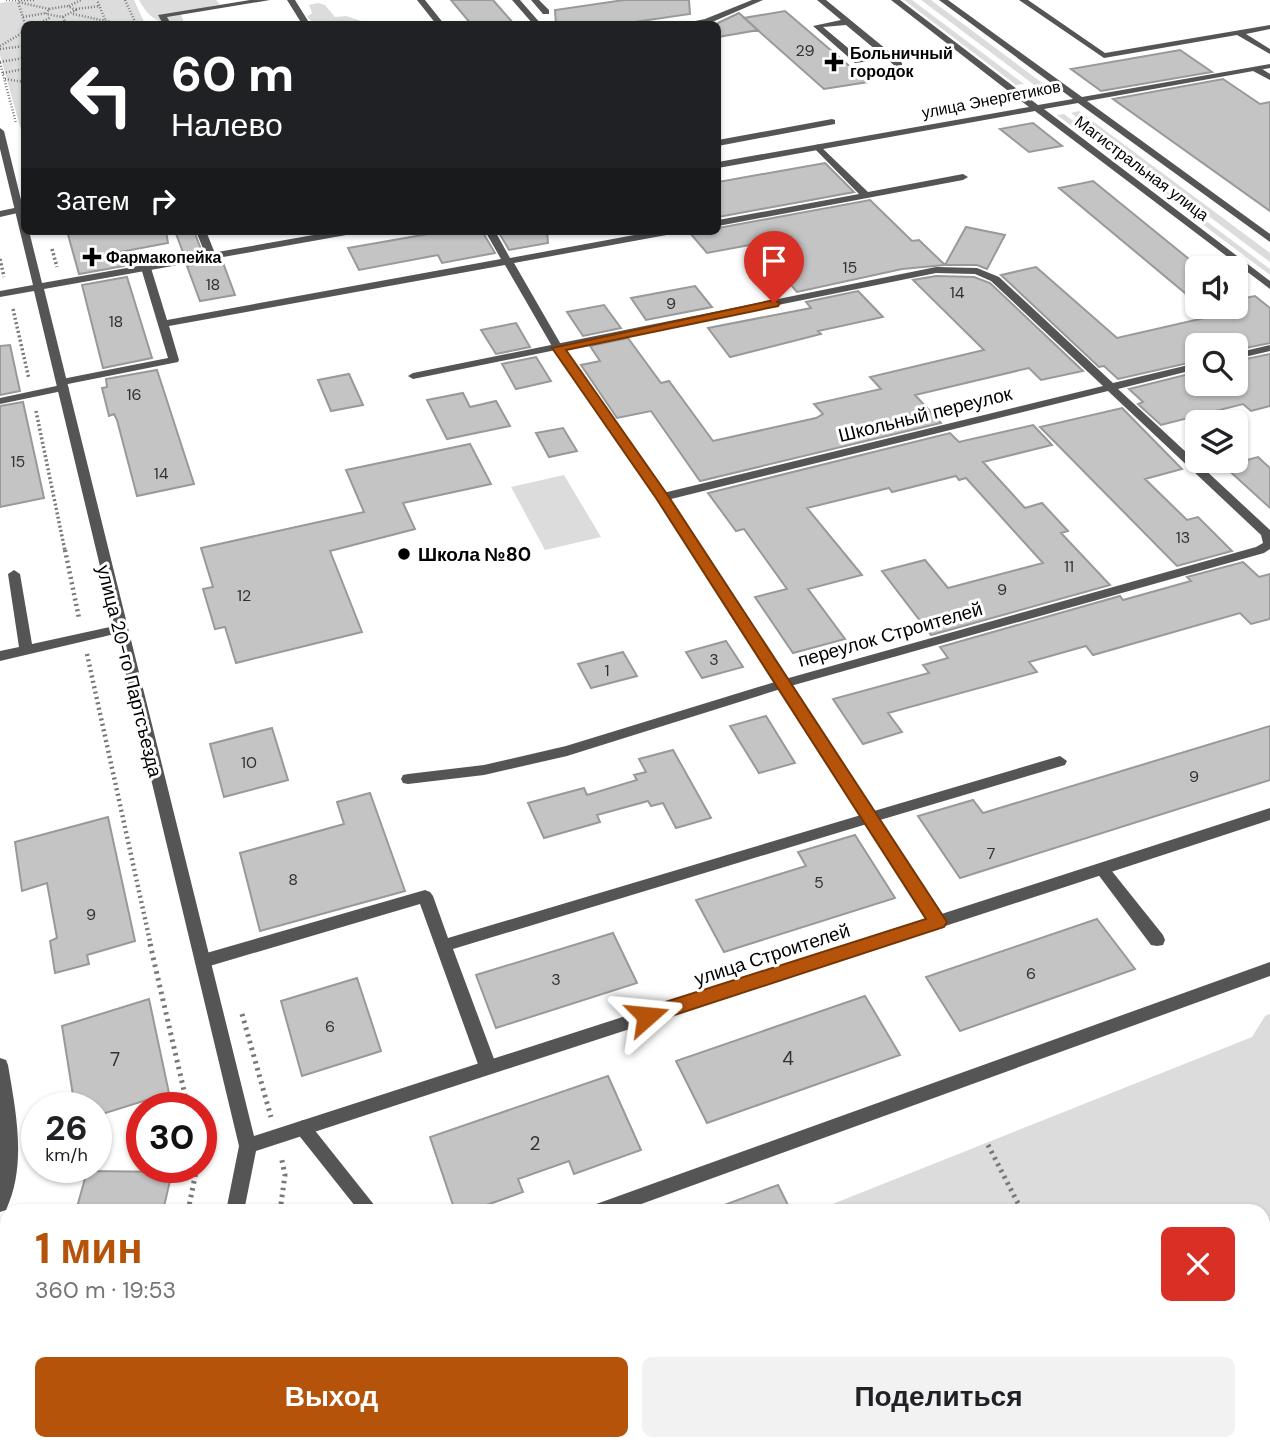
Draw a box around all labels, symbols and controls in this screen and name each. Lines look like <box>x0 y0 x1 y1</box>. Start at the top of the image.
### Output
house number: 29 <box>795 40 815 61</box>
text: 60 m <box>171 42 294 106</box>
place label: Больничный городок <box>850 43 953 82</box>
icon: left <box>56 49 147 140</box>
marker: Больничный городок <box>824 52 844 72</box>
street label: улица Энергетиков <box>920 76 1062 123</box>
text: Налево <box>171 104 283 146</box>
street label: Магистральная улица <box>1070 111 1213 226</box>
icon: right <box>144 182 182 220</box>
text: Затем <box>56 184 130 218</box>
pin <box>744 231 804 303</box>
icon: arrive <box>755 242 793 280</box>
place label: Фармакопейка <box>106 247 222 268</box>
marker: Фармакопейка <box>84 249 100 265</box>
map controls <box>1185 256 1248 473</box>
button: sound <box>1185 256 1248 319</box>
house number: 15 <box>843 257 857 278</box>
house number: 18 <box>206 274 220 295</box>
house number: 14 <box>950 282 965 303</box>
house number: 9 <box>666 293 676 314</box>
house number: 18 <box>109 311 123 332</box>
button: search <box>1185 333 1248 396</box>
street label: Школьный переулок <box>836 381 1015 448</box>
house number: 16 <box>126 384 142 405</box>
button: layers <box>1185 410 1248 473</box>
house number: 15 <box>11 451 25 472</box>
house number: 14 <box>154 463 169 484</box>
house number: 13 <box>1176 527 1190 548</box>
place label: Школа №80 <box>418 542 531 567</box>
marker: Школа №80 <box>396 546 412 562</box>
house number: 11 <box>1064 556 1074 577</box>
street label: улица 20-го Партсъезда <box>91 562 168 780</box>
house number: 9 <box>997 579 1007 600</box>
house number: 12 <box>237 585 251 606</box>
street label: переулок Строителей <box>795 596 985 673</box>
house number: 3 <box>709 649 719 670</box>
house number: 1 <box>605 660 610 681</box>
house number: 10 <box>241 752 257 773</box>
house number: 9 <box>1189 766 1199 787</box>
house number: 7 <box>987 843 995 864</box>
house number: 8 <box>288 869 298 890</box>
house number: 5 <box>814 872 824 893</box>
house number: 9 <box>86 904 96 925</box>
street label: улица Строителей <box>691 918 853 991</box>
house number: 6 <box>1026 963 1036 984</box>
house number: 3 <box>551 969 561 990</box>
position arrow <box>610 979 684 1053</box>
house number: 6 <box>325 1016 335 1037</box>
house number: 4 <box>782 1046 794 1071</box>
house number: 7 <box>110 1047 120 1072</box>
speed limit sign: 30 <box>126 1092 217 1183</box>
text: 26 <box>45 1105 88 1151</box>
house number: 2 <box>530 1131 541 1156</box>
text: km/h <box>45 1143 88 1167</box>
text: 1 мин <box>35 1221 143 1276</box>
button: close <box>1161 1227 1235 1301</box>
text: 360 m · 19:53 <box>35 1275 176 1305</box>
button: Выход <box>35 1357 628 1437</box>
button: Поделиться <box>642 1357 1235 1437</box>

